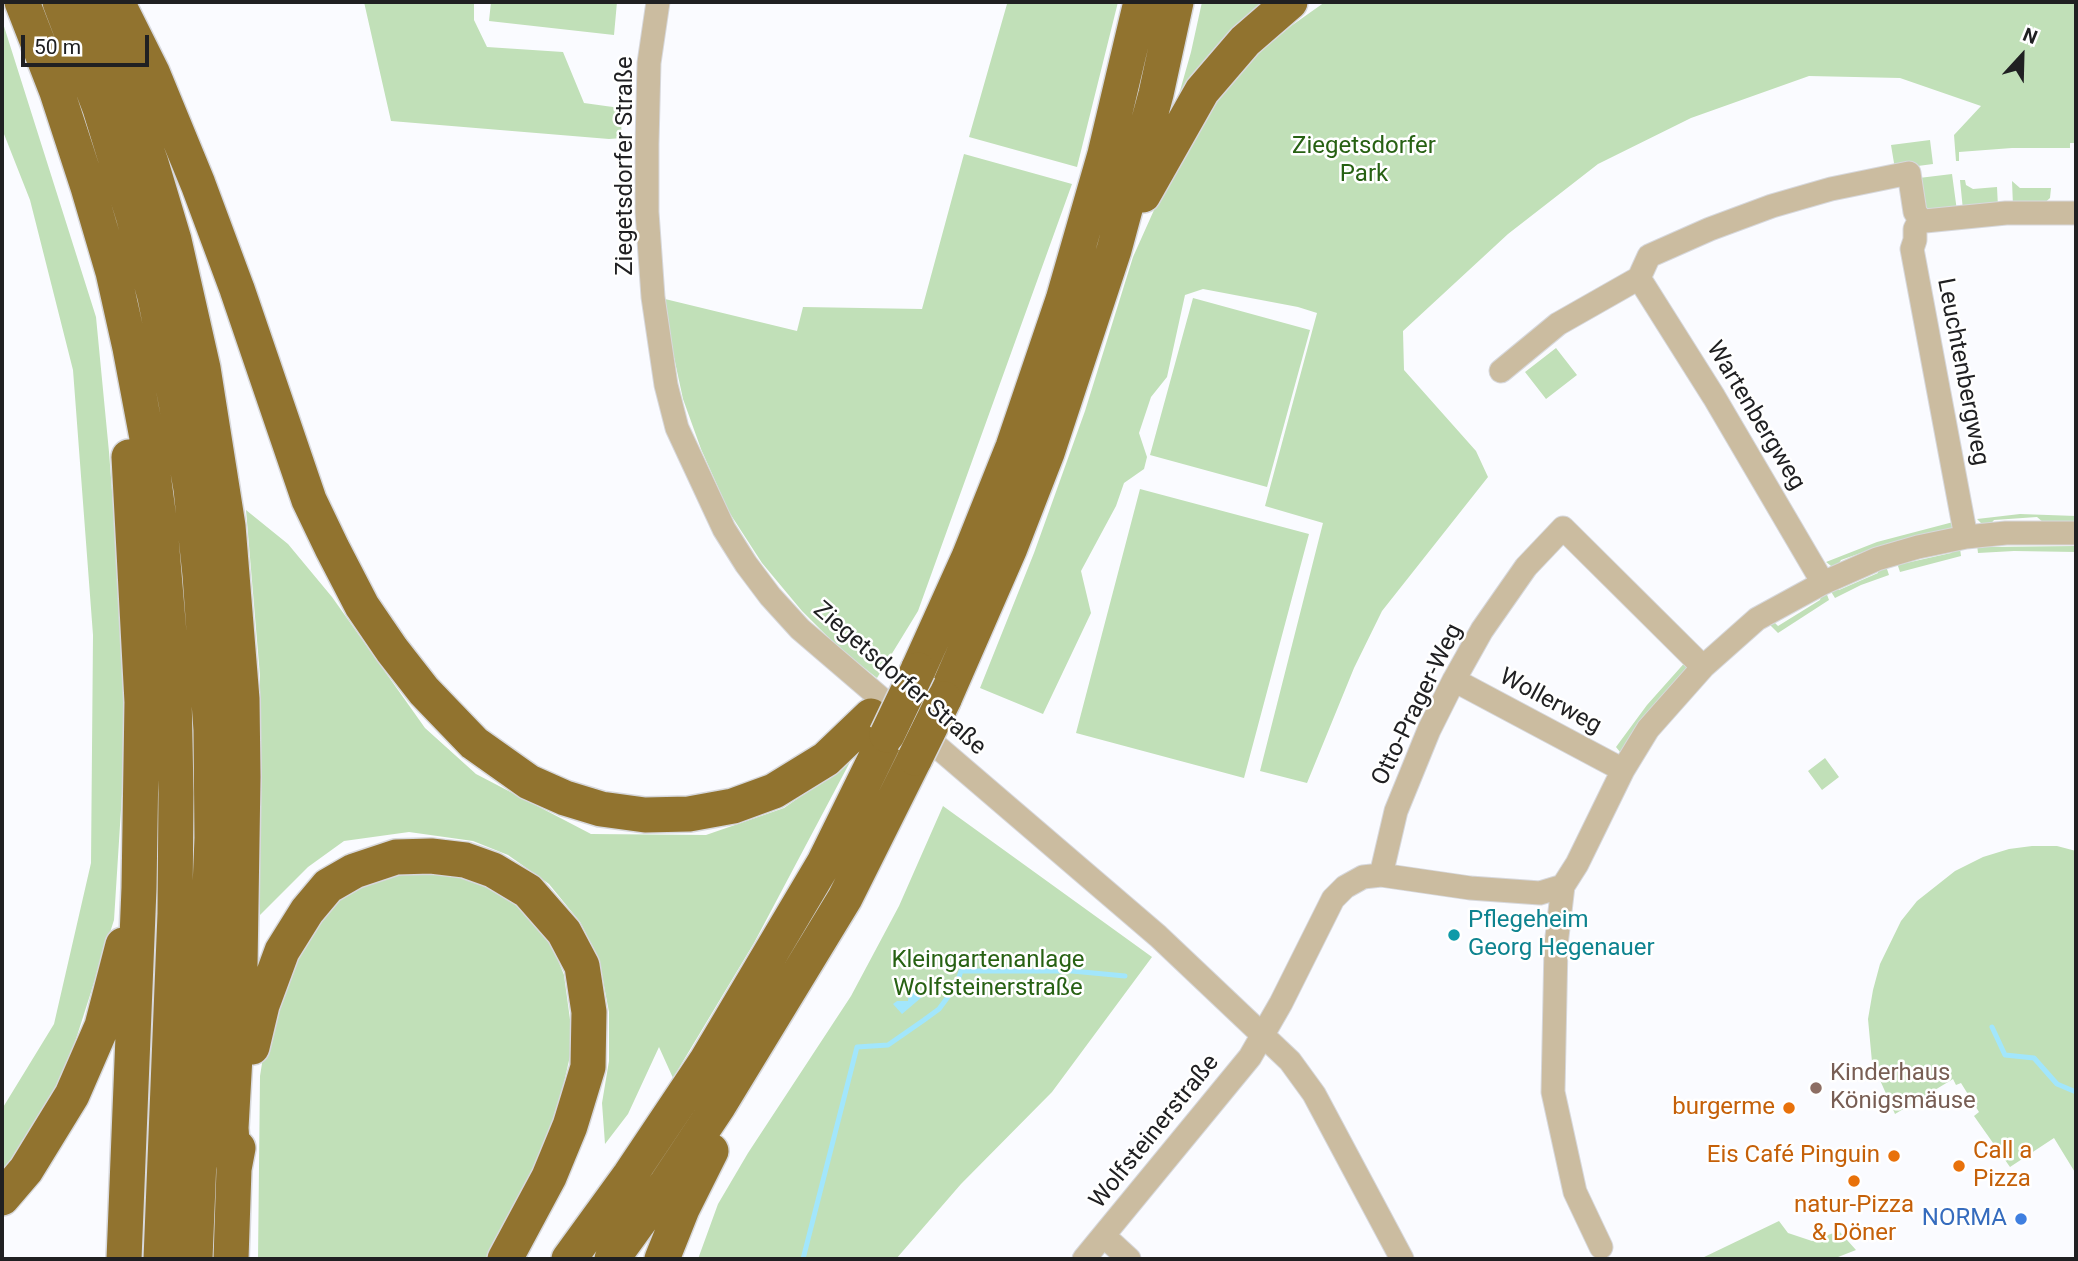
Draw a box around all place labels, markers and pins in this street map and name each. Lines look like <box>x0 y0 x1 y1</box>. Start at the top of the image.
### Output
place label: Pflegeheim Georg Hegenauer <box>1468 907 1655 963</box>
marker: Pflegeheim Georg Hegenauer <box>1446 927 1462 943</box>
place label: Kinderhaus Königsmäuse <box>1830 1060 1976 1116</box>
marker: Kinderhaus Königsmäuse <box>1808 1080 1824 1096</box>
place label: burgerme <box>1672 1094 1775 1122</box>
marker: burgerme <box>1781 1100 1797 1116</box>
place label: Call a Pizza <box>1973 1138 2032 1194</box>
place label: Eis Café Pinguin <box>1707 1142 1880 1170</box>
marker: Eis Café Pinguin <box>1886 1148 1902 1164</box>
marker: Call a Pizza <box>1951 1158 1967 1174</box>
marker: natur-Pizza & Döner <box>1846 1173 1862 1189</box>
place label: natur-Pizza & Döner <box>1794 1192 1914 1248</box>
place label: NORMA <box>1922 1205 2007 1233</box>
marker: NORMA <box>2013 1211 2029 1227</box>

